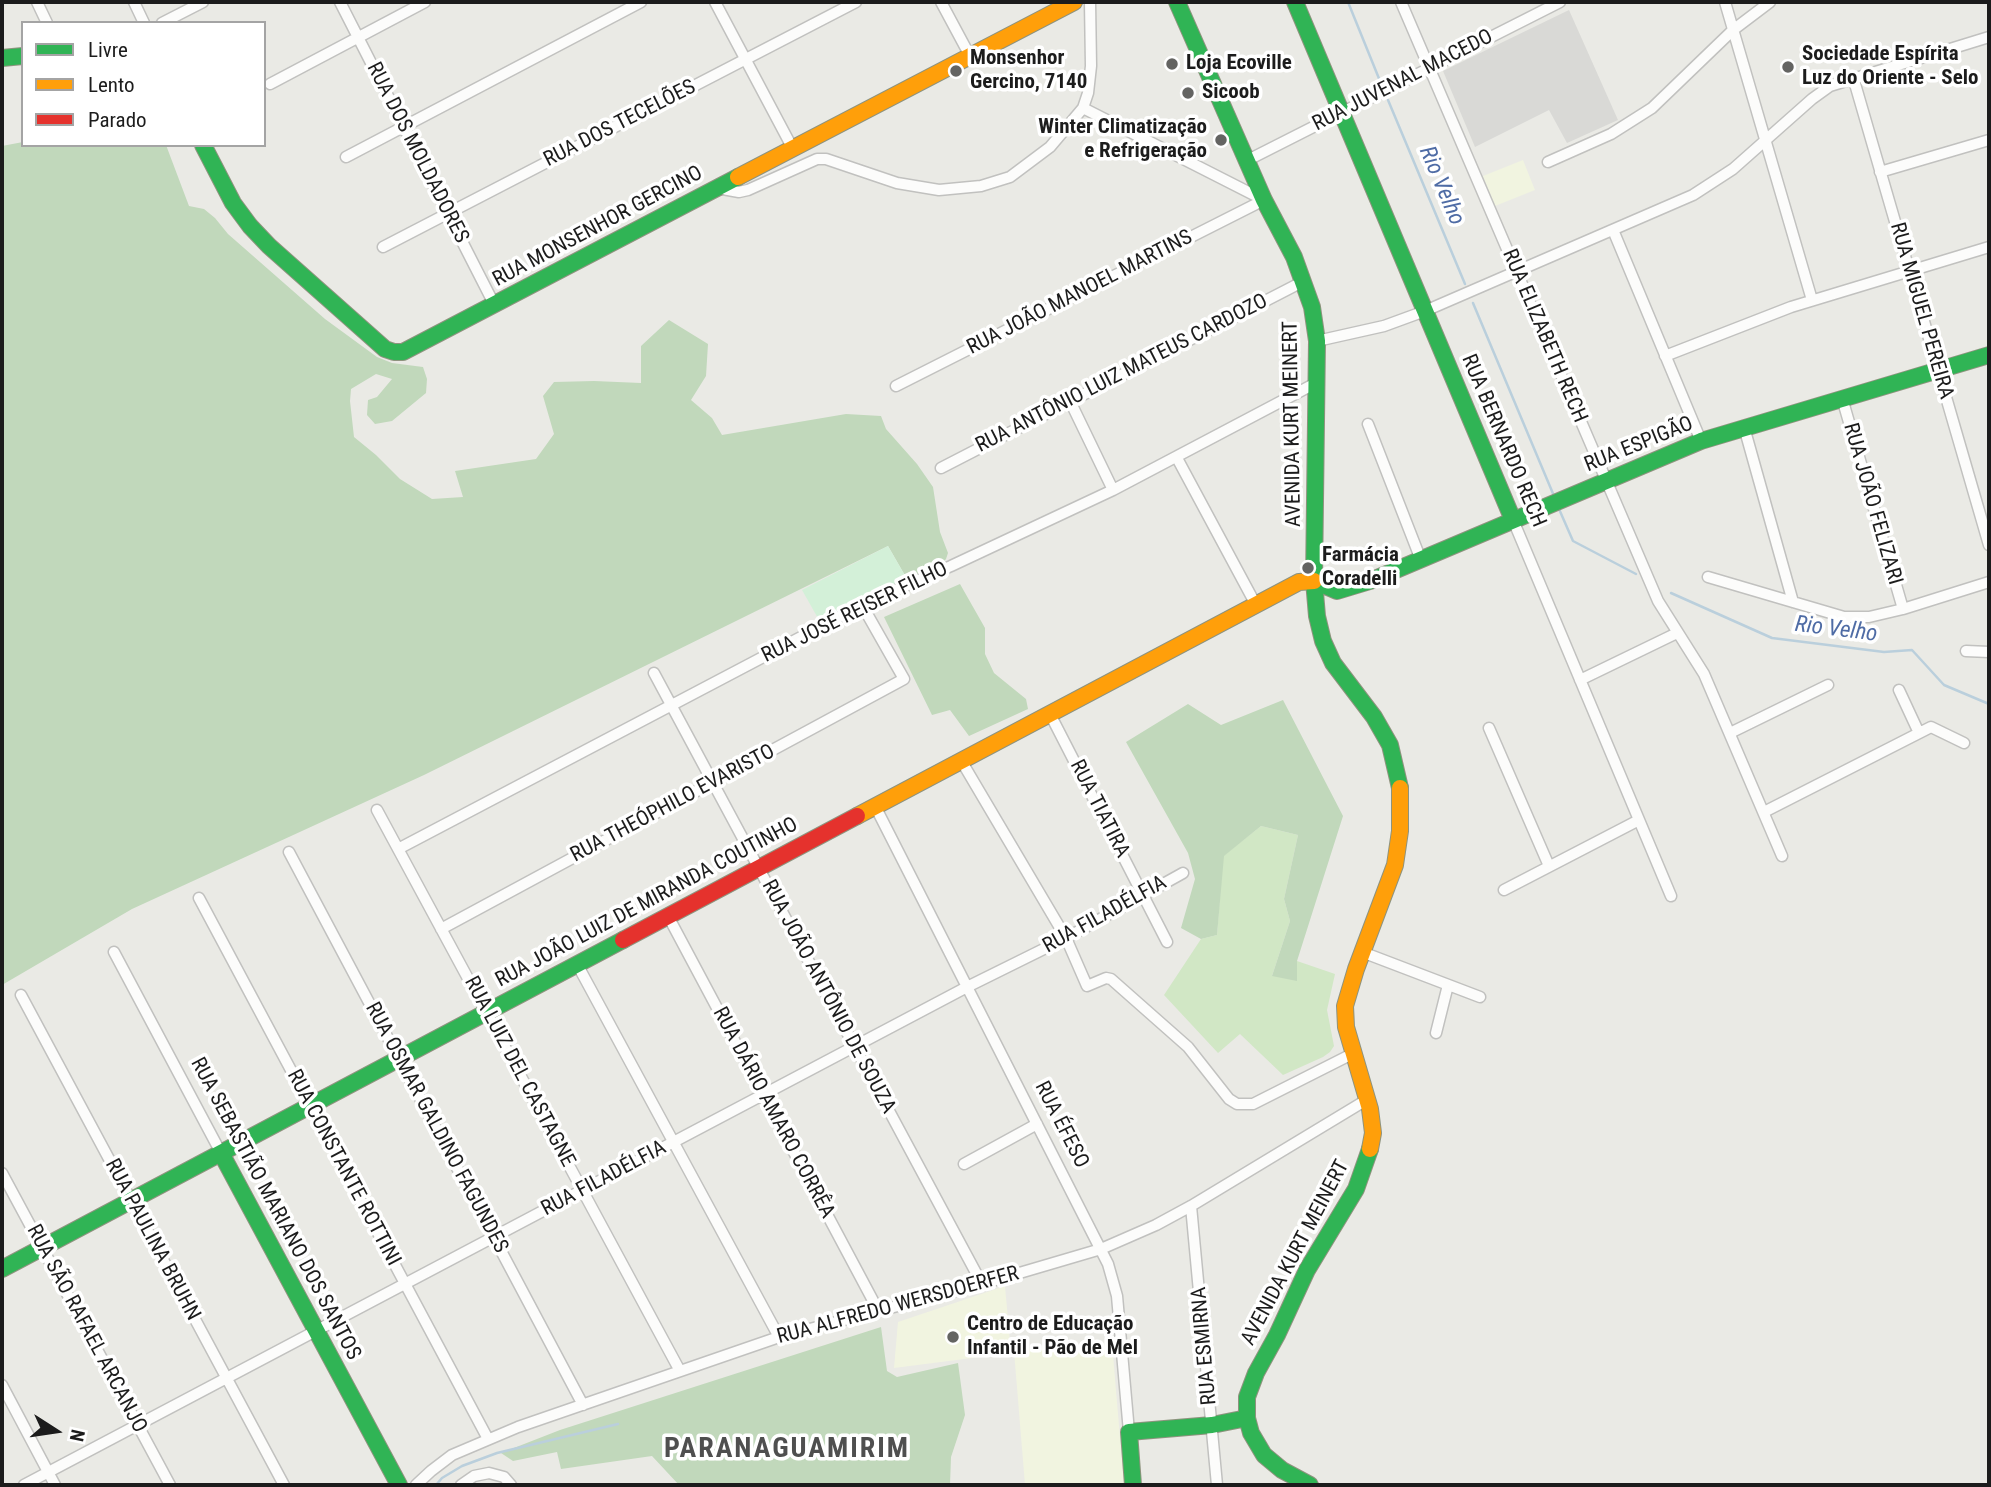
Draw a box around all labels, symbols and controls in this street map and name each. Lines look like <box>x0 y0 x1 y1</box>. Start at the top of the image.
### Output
legend <box>21 21 266 147</box>
street label: RUA JUVENAL MACEDO <box>1309 25 1497 137</box>
text: Livre <box>88 38 128 62</box>
place label: Sociedade Espírita Luz do Oriente - Selo <box>1802 42 1978 92</box>
place label: Monsenhor Gercino, 7140 <box>970 46 1087 96</box>
place label: Loja Ecoville <box>1186 51 1292 77</box>
marker: Loja Ecoville <box>1164 56 1180 72</box>
street label: RUA DOS MOLDADORES <box>361 58 473 248</box>
marker: Sociedade Espírita Luz do Oriente - Selo <box>1780 59 1796 75</box>
marker: Monsenhor Gercino, 7140 <box>948 63 964 79</box>
text: Lento <box>88 73 135 97</box>
street label: RUA DOS TECELÕES <box>540 75 700 173</box>
place label: Sicoob <box>1202 80 1260 106</box>
marker: Sicoob <box>1180 85 1196 101</box>
text: Parado <box>88 108 147 132</box>
place label: Winter Climatização e Refrigeração <box>1038 115 1207 165</box>
marker: Winter Climatização e Refrigeração <box>1213 132 1229 148</box>
water label: Rio Velho <box>1412 142 1470 230</box>
street label: RUA MONSENHOR GERCINO <box>489 161 707 293</box>
street label: RUA MIGUEL PEREIRA <box>1884 220 1958 402</box>
street label: RUA JOÃO MANOEL MARTINS <box>963 225 1197 361</box>
street label: RUA ELIZABETH RECH <box>1496 246 1592 426</box>
street label: RUA ANTÔNIO LUIZ MATEUS CARDOZO <box>972 289 1272 459</box>
street label: AVENIDA KURT MEINERT <box>1279 321 1307 527</box>
street label: RUA BERNARDO RECH <box>1455 351 1551 531</box>
street label: RUA ESPIGÃO <box>1581 412 1697 478</box>
street label: RUA JOÃO FELIZARI <box>1837 420 1907 588</box>
place label: Farmácia Coradelli <box>1322 543 1399 593</box>
street label: RUA JOSÉ REISER FILHO <box>758 557 952 669</box>
marker: Farmácia Coradelli <box>1300 560 1316 576</box>
water label: Rio Velho <box>1793 611 1879 649</box>
street label: RUA THEÓPHILO EVARISTO <box>567 739 779 869</box>
street label: RUA TIATIRA <box>1064 756 1134 862</box>
street label: RUA JOÃO LUIZ DE MIRANDA COUTINHO <box>492 812 802 994</box>
street label: RUA FILADÉLFIA <box>1039 871 1171 959</box>
street label: RUA JOÃO ANTÔNIO DE SOUZA <box>756 876 900 1118</box>
street label: RUA LUIZ DEL CASTAGNE <box>458 972 580 1172</box>
street label: RUA OSMAR GALDINO FAGUNDES <box>359 998 513 1258</box>
street label: RUA DÁRIO AMARO CORRÊA <box>707 1003 839 1223</box>
street label: RUA SEBASTIÃO MARIANO DOS SANTOS <box>184 1054 366 1364</box>
street label: RUA CONSTANTE ROTTINI <box>281 1066 405 1270</box>
street label: RUA ÉFESO <box>1028 1077 1094 1173</box>
street label: RUA FILADÉLFIA <box>537 1136 671 1222</box>
street label: RUA PAULINA BRUHN <box>99 1155 205 1325</box>
street label: AVENIDA KURT MEINERT <box>1237 1156 1355 1350</box>
street label: RUA SÃO RAFAEL ARCANJO <box>20 1221 152 1437</box>
street label: RUA ALFREDO WERSDOERFER <box>774 1262 1022 1350</box>
street label: RUA ESMIRNA <box>1187 1286 1223 1406</box>
place label: Centro de Educação Infantil - Pão de Mel <box>967 1312 1138 1362</box>
marker: Centro de Educação Infantil - Pão de Mel <box>945 1329 961 1345</box>
north arrow <box>21 1396 91 1466</box>
district label: PARANAGUAMIRIM <box>666 1433 908 1467</box>

